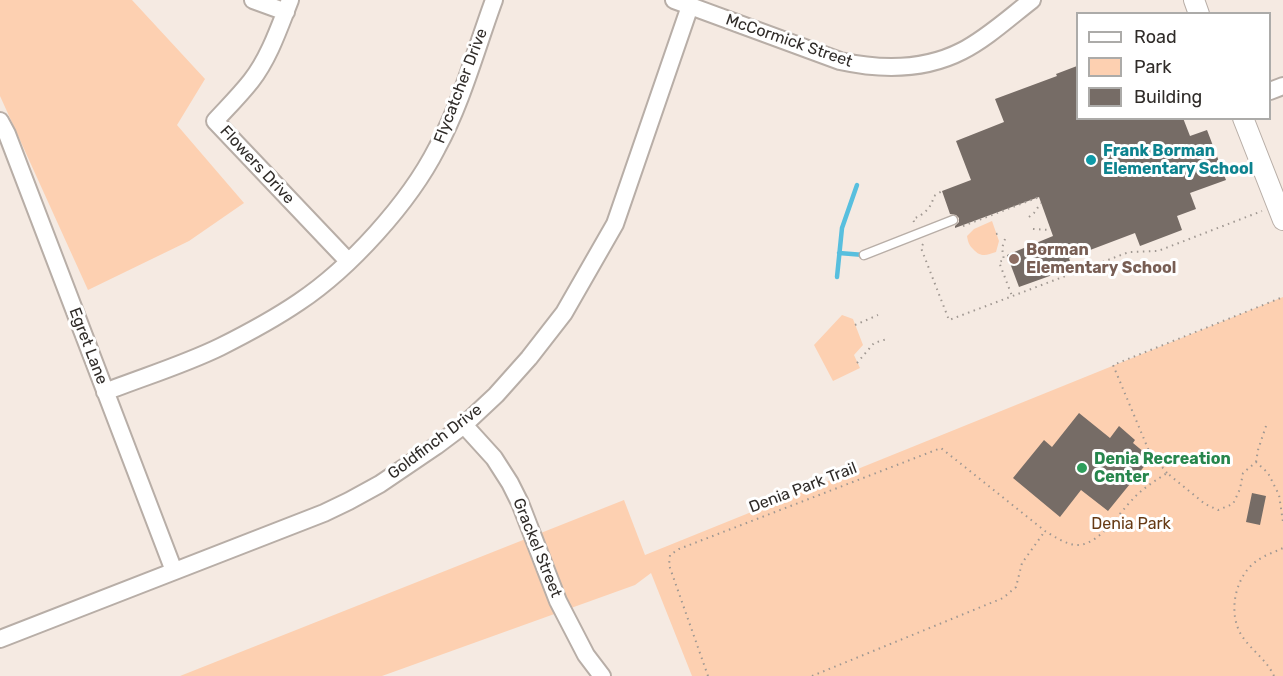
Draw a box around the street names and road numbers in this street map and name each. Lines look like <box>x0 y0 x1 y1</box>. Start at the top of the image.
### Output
street label: McCormick Street <box>723 10 855 72</box>
street label: Flycatcher Drive <box>430 26 492 146</box>
street label: Flowers Drive <box>216 122 298 208</box>
street label: Egret Lane <box>65 305 111 387</box>
street label: Goldfinch Drive <box>384 400 486 484</box>
street label: Denia Park Trail <box>746 459 860 517</box>
street label: Grackel Street <box>508 496 566 600</box>

